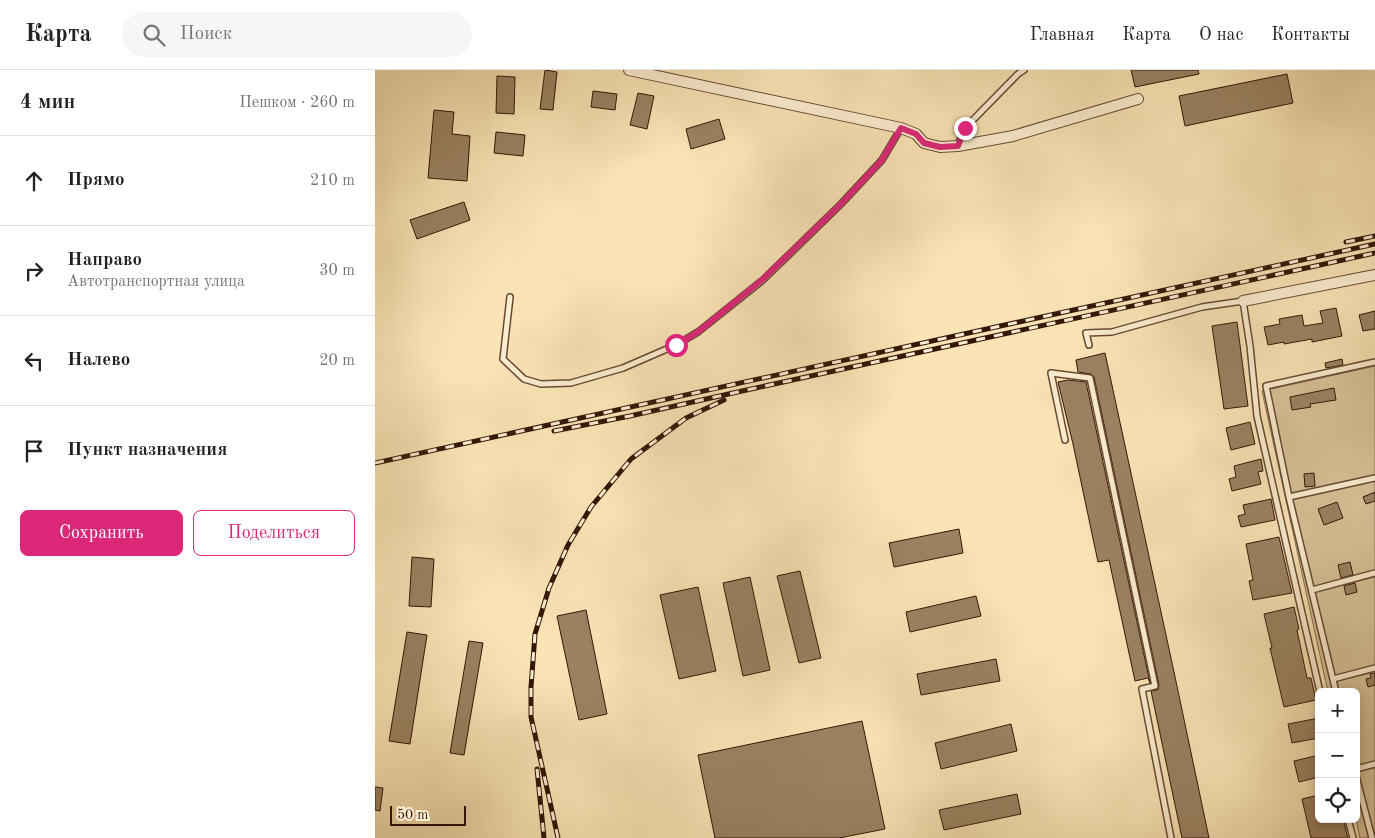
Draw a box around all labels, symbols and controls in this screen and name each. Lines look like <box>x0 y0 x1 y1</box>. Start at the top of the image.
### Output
search box <box>122 12 472 57</box>
icon: search <box>140 21 168 49</box>
text: Карта <box>25 23 92 47</box>
text: Поиск <box>180 25 232 44</box>
text: Главная <box>1030 26 1094 44</box>
text: Карта <box>1122 26 1171 44</box>
text: О нас <box>1199 26 1243 44</box>
text: Контакты <box>1271 26 1350 44</box>
text: 4 мин <box>20 92 75 113</box>
text: Пешком · 260 m <box>239 95 355 111</box>
route end <box>954 117 977 140</box>
icon: ahead <box>20 167 48 195</box>
text: Прямо <box>67 171 125 190</box>
text: 210 m <box>310 173 355 189</box>
text: Направо <box>67 251 142 270</box>
icon: right <box>20 257 48 285</box>
text: 30 m <box>319 263 355 279</box>
text: Автотранспортная улица <box>67 274 245 290</box>
route start <box>665 334 688 357</box>
icon: left <box>20 347 48 375</box>
text: Налево <box>67 351 130 370</box>
text: 20 m <box>319 353 355 369</box>
icon: arrive <box>20 437 48 465</box>
text: Пункт назначения <box>67 441 227 460</box>
button: Сохранить <box>20 510 183 556</box>
button: Поделиться <box>193 510 355 556</box>
map controls <box>1315 688 1360 823</box>
button: + <box>1315 688 1360 733</box>
button: − <box>1315 733 1360 778</box>
button: locate <box>1315 778 1360 823</box>
scale bar <box>390 803 466 826</box>
text: 50 m <box>397 808 428 822</box>

